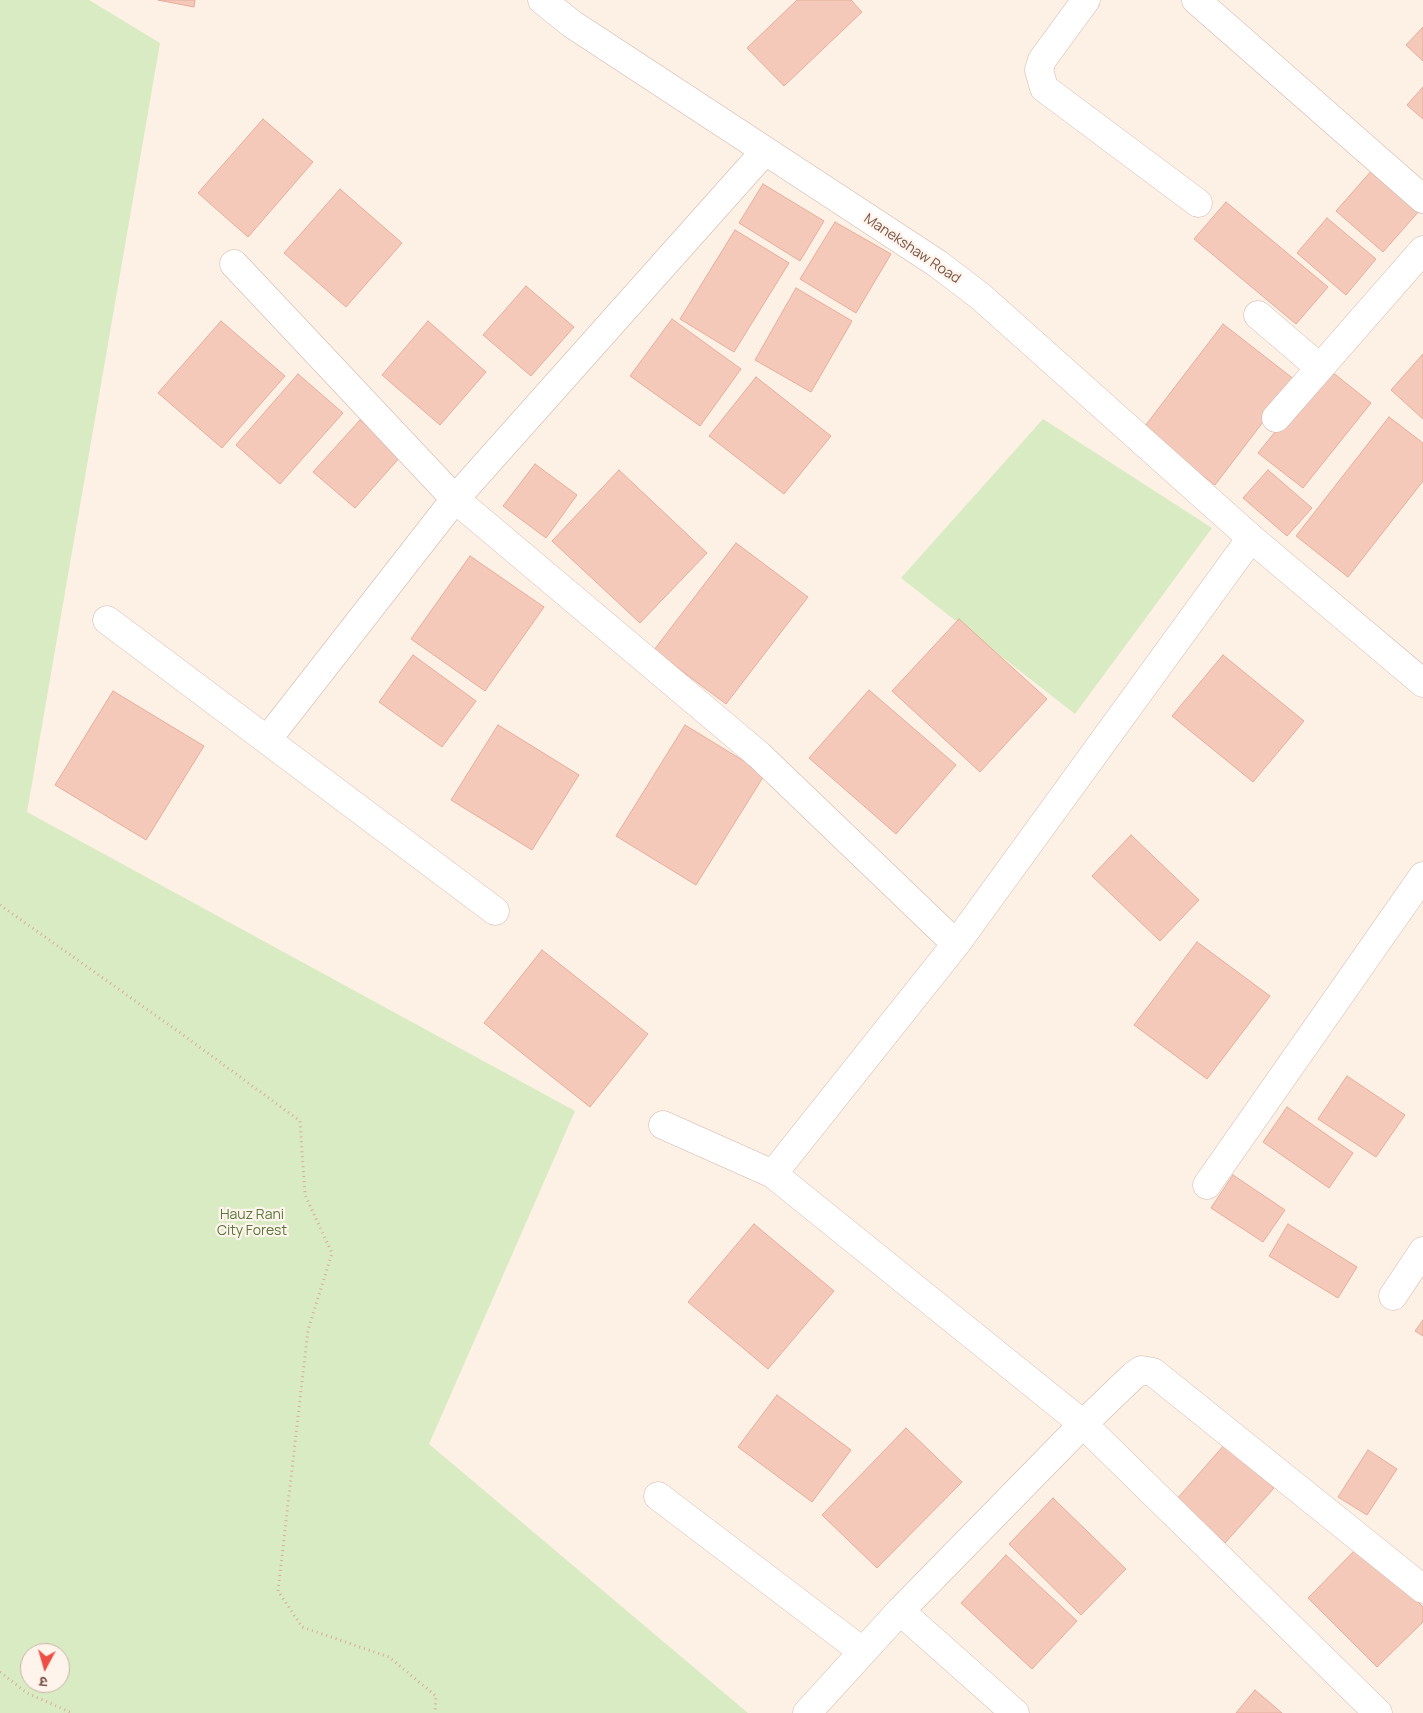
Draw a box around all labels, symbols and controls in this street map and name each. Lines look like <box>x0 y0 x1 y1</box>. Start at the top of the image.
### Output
street label: Manekshaw Road <box>861 211 963 287</box>
park label: Hauz Rani City Forest <box>217 1207 287 1240</box>
north arrow <box>20 1643 70 1693</box>
text: उ <box>38 1673 49 1692</box>

